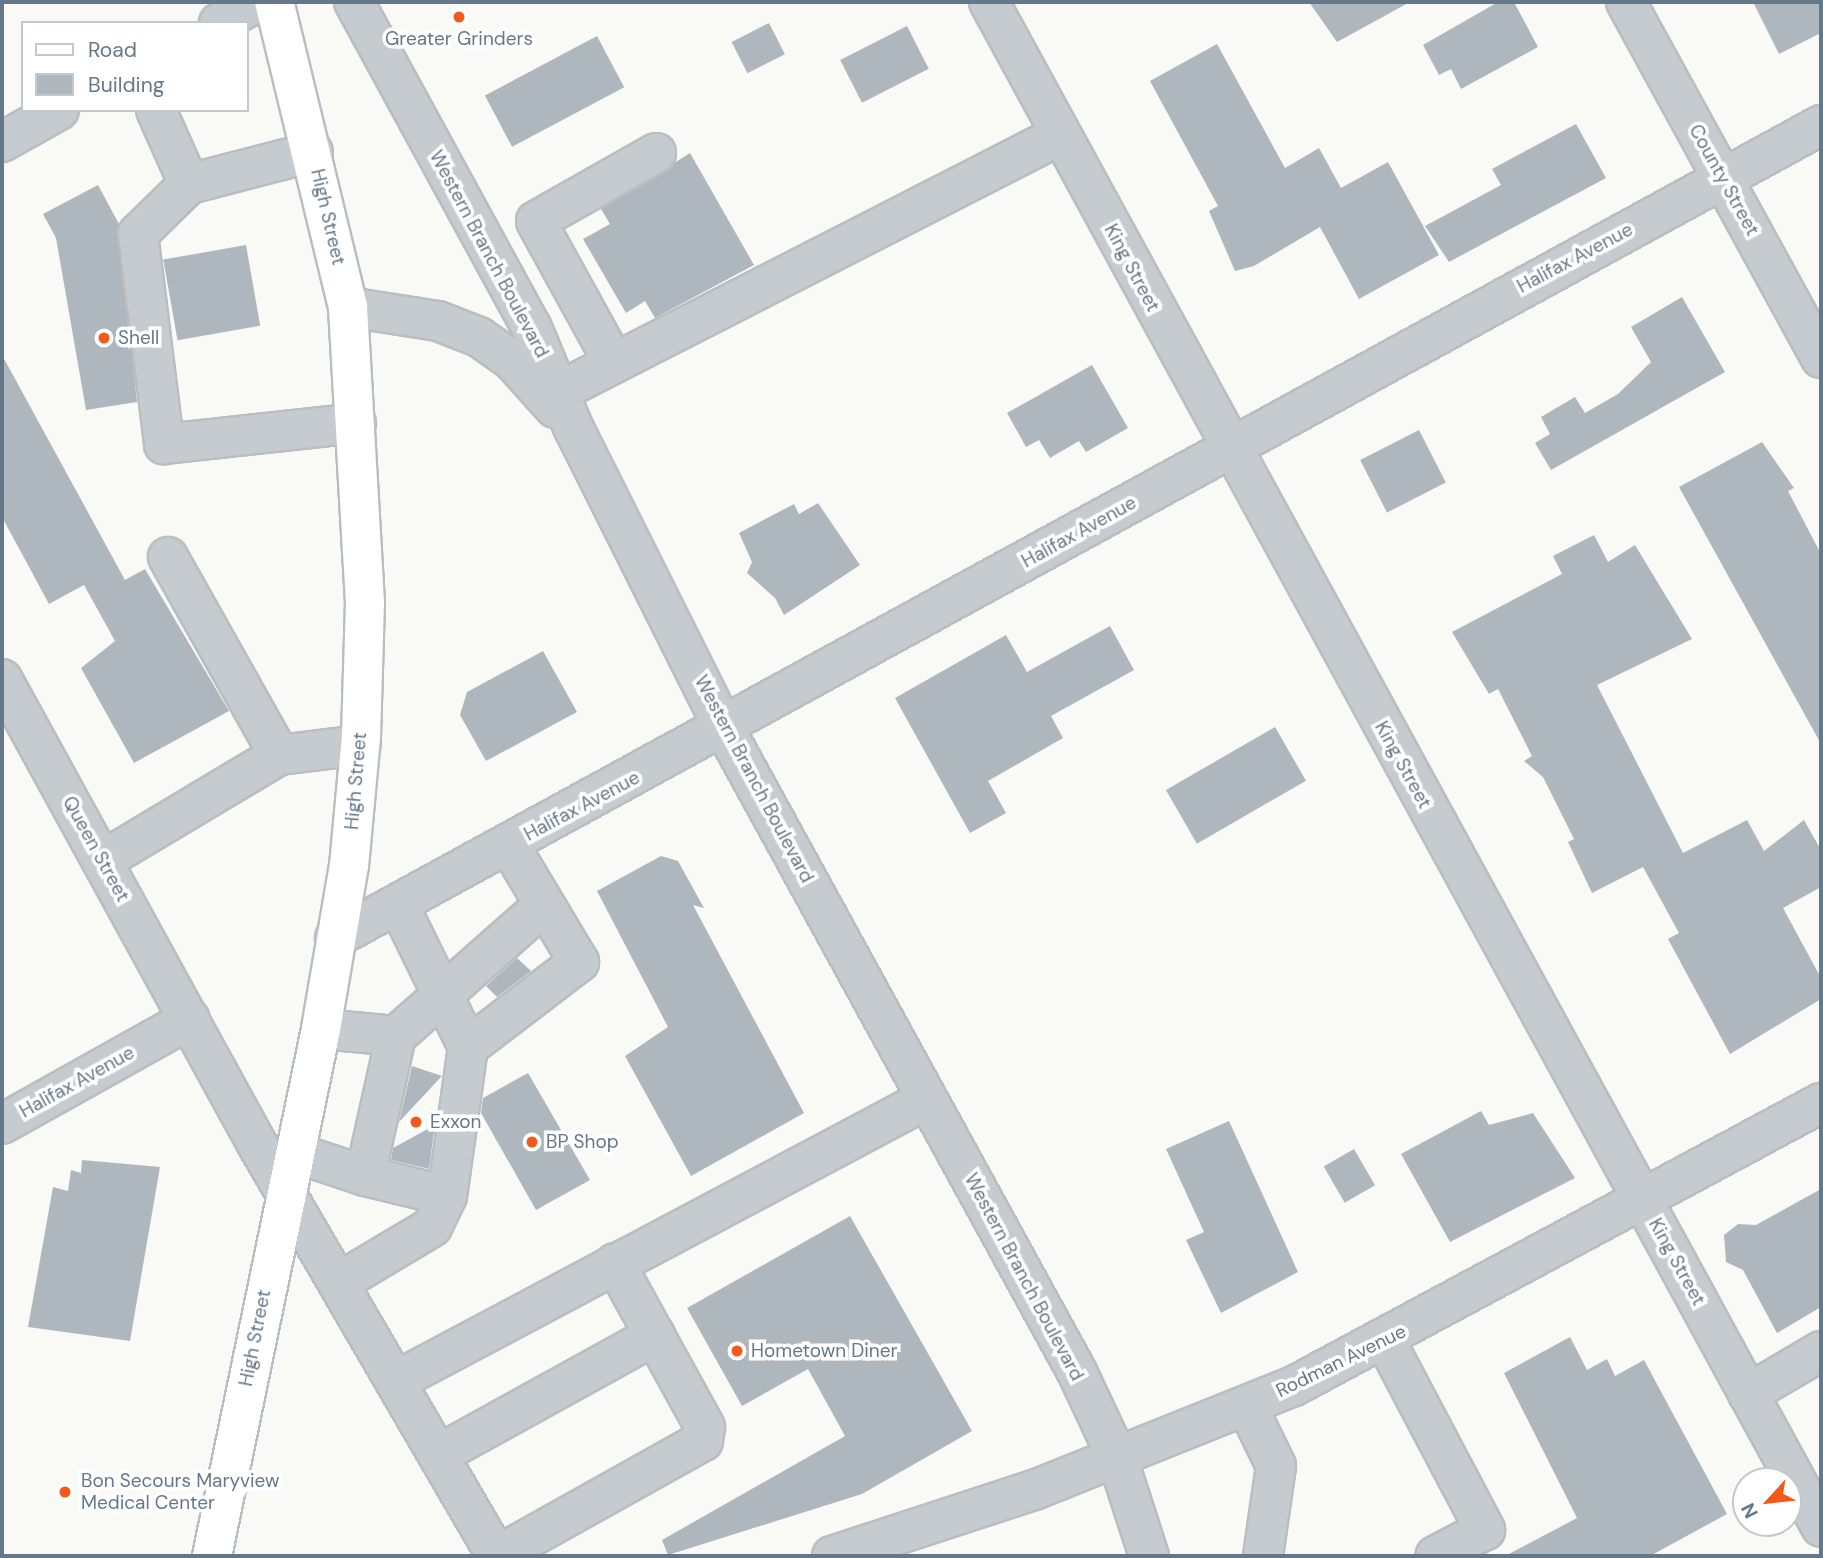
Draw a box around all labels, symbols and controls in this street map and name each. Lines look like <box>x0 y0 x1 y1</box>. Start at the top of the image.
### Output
marker: Greater Grinders <box>451 9 467 25</box>
legend <box>21 21 248 112</box>
place label: Greater Grinders <box>385 28 533 50</box>
text: Road <box>88 36 137 64</box>
text: Building <box>88 71 164 99</box>
street label: County Street <box>1684 120 1764 240</box>
street label: Western Branch Boulevard <box>425 146 553 362</box>
street label: High Street <box>306 167 350 267</box>
street label: Halifax Avenue <box>1513 218 1637 298</box>
street label: King Street <box>1099 220 1165 316</box>
place label: Shell <box>118 327 159 349</box>
marker: Shell <box>96 330 112 346</box>
street label: Halifax Avenue <box>1018 491 1140 573</box>
street label: Western Branch Boulevard <box>690 671 818 887</box>
street label: King Street <box>1370 717 1436 813</box>
street label: High Street <box>340 731 372 831</box>
street label: Halifax Avenue <box>520 766 644 846</box>
street label: Queen Street <box>58 792 134 906</box>
street label: Halifax Avenue <box>16 1041 138 1123</box>
place label: Exxon <box>430 1111 481 1133</box>
marker: Exxon <box>408 1114 424 1130</box>
place label: BP Shop <box>546 1131 619 1153</box>
marker: BP Shop <box>524 1134 540 1150</box>
street label: Western Branch Boulevard <box>960 1169 1088 1385</box>
street label: King Street <box>1644 1214 1710 1310</box>
street label: High Street <box>234 1288 276 1388</box>
street label: Rodman Avenue <box>1272 1320 1410 1402</box>
place label: Hometown Diner <box>751 1340 898 1362</box>
marker: Hometown Diner <box>729 1343 745 1359</box>
north arrow <box>1732 1467 1802 1537</box>
place label: Bon Secours Maryview Medical Center <box>81 1470 280 1514</box>
marker: Bon Secours Maryview Medical Center <box>55 1482 75 1502</box>
text: N <box>1735 1499 1764 1523</box>

